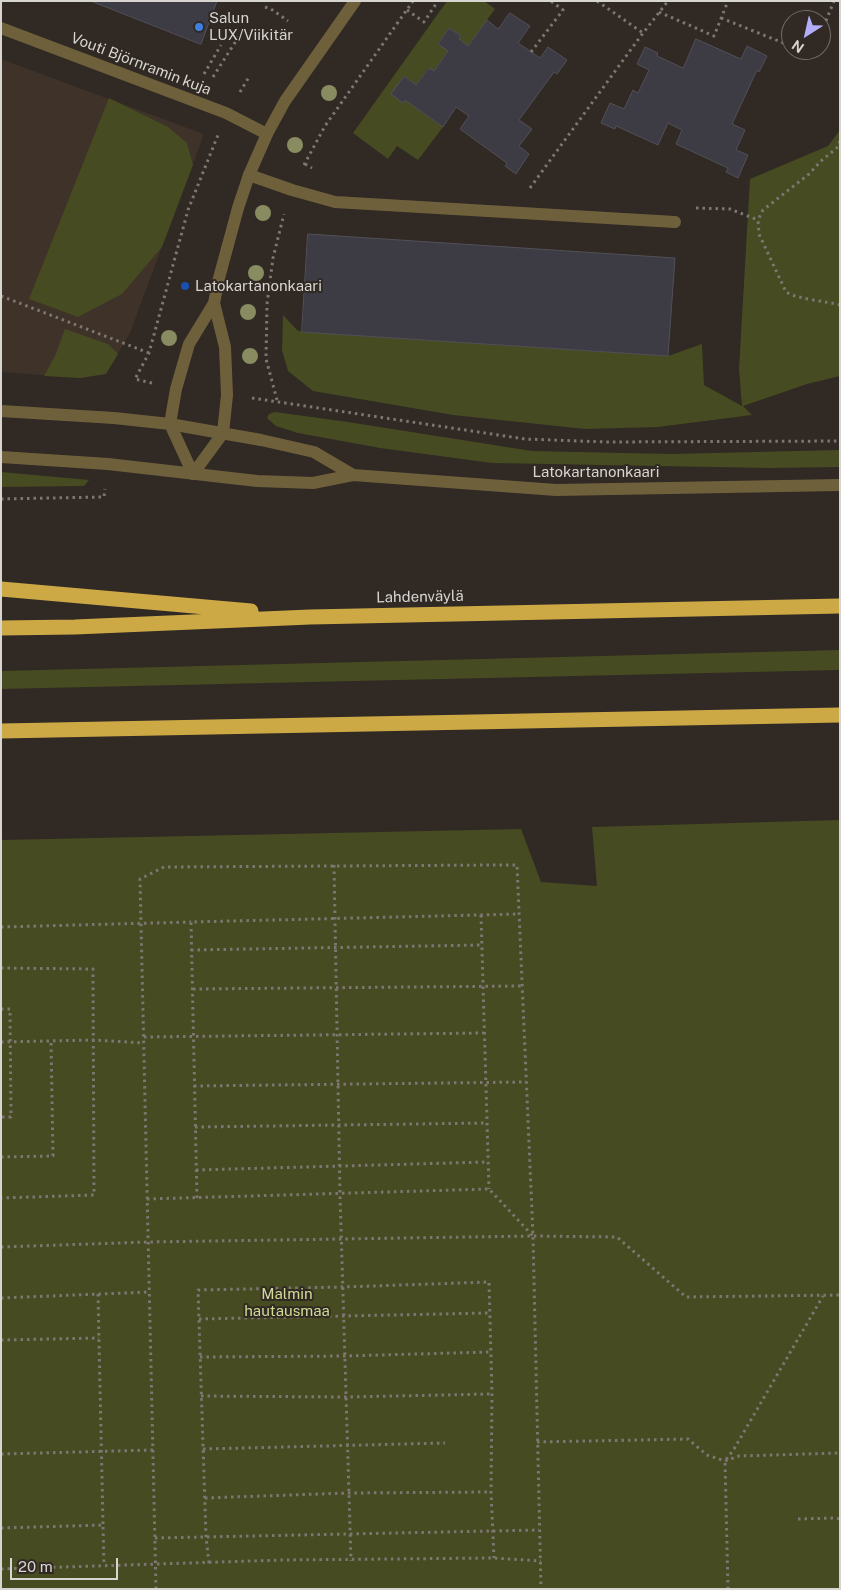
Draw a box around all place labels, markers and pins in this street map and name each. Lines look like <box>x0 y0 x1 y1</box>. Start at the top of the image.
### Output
place label: Salun LUX/Viikitär <box>209 9 293 44</box>
marker: Salun LUX/Viikitär <box>193 21 205 33</box>
place label: Latokartanonkaari <box>195 277 322 295</box>
marker: Latokartanonkaari <box>179 280 191 292</box>

